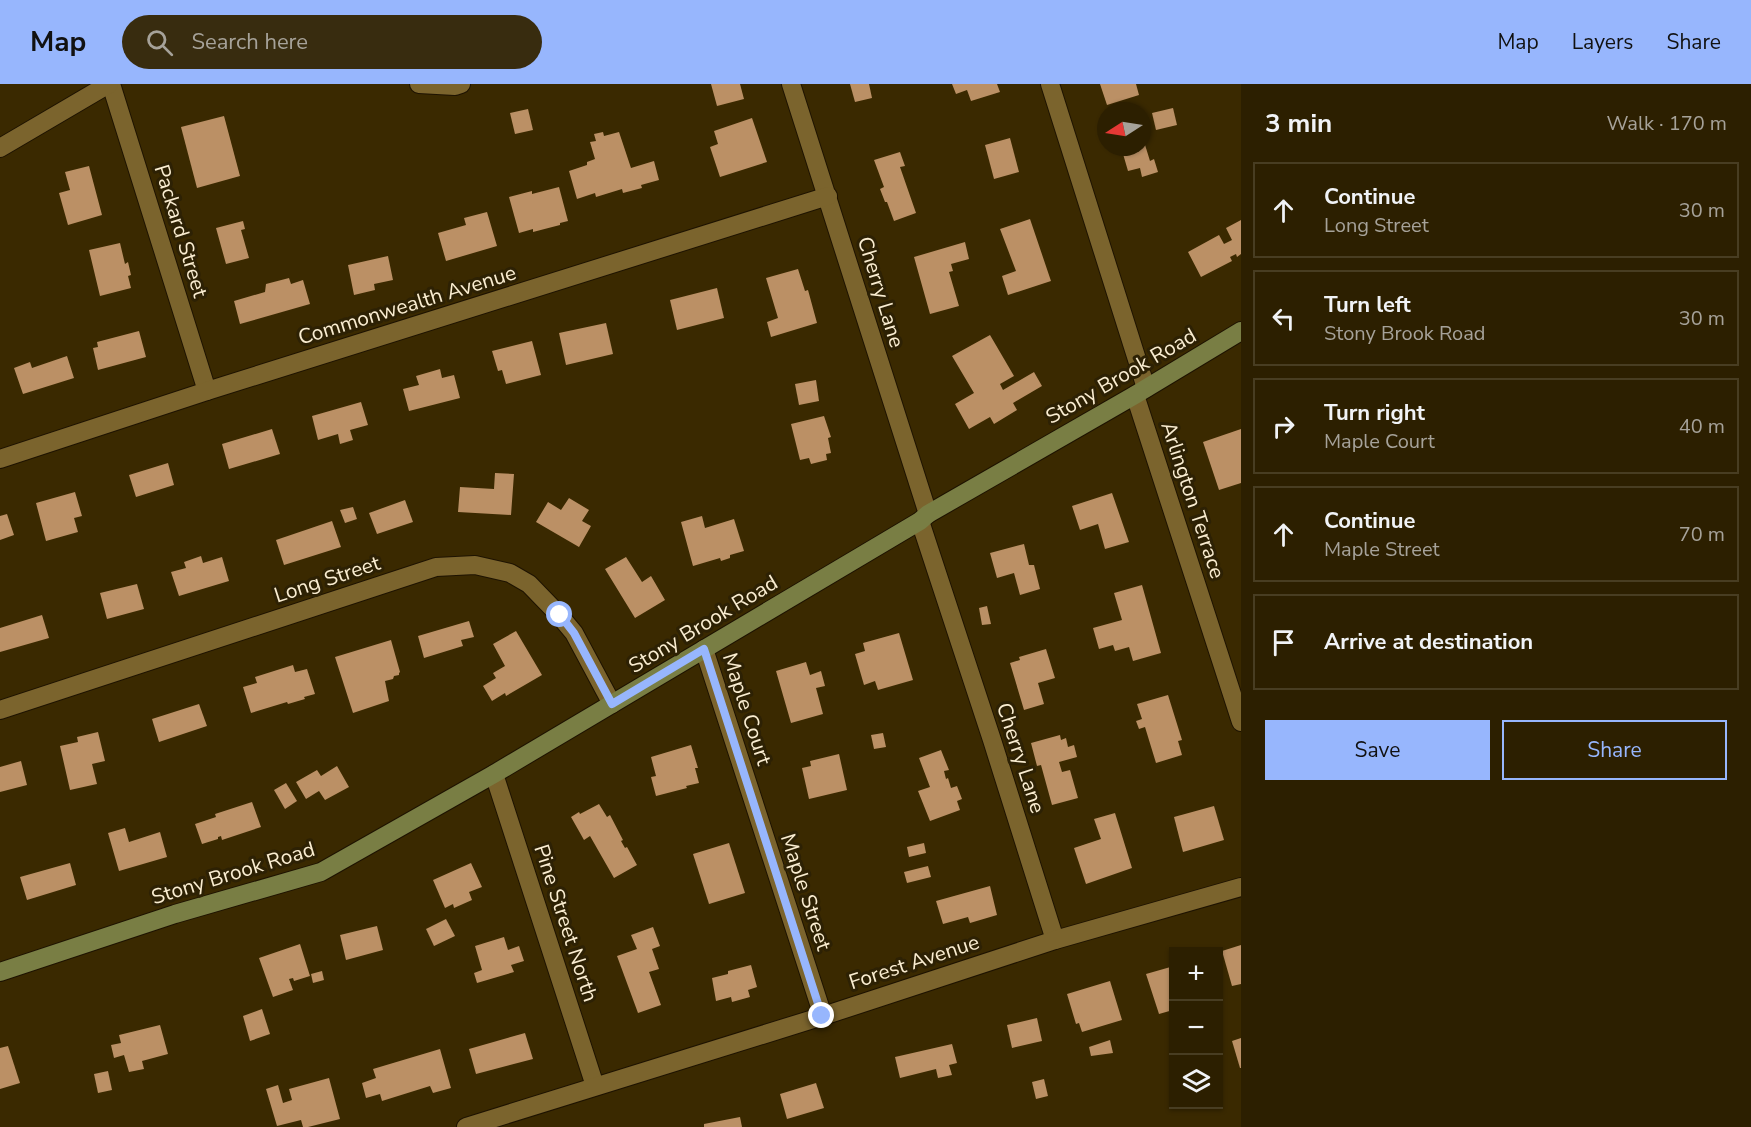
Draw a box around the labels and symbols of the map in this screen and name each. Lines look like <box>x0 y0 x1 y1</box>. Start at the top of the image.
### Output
north arrow <box>1097 102 1151 156</box>
street label: Packard Street <box>148 161 215 301</box>
street label: Cherry Lane <box>851 233 911 351</box>
street label: Commonwealth Avenue <box>295 258 519 352</box>
street label: Stony Brook Road <box>1041 322 1201 430</box>
street label: Arlington Terrace <box>1154 418 1232 582</box>
street label: Long Street <box>270 549 384 609</box>
street label: Stony Brook Road <box>623 568 783 680</box>
route start <box>546 601 572 627</box>
street label: Maple Court <box>716 649 778 769</box>
street label: Cherry Lane <box>990 699 1052 817</box>
street label: Maple Street <box>774 830 838 955</box>
street label: Stony Brook Road <box>148 835 318 911</box>
street label: Pine Street North <box>527 841 605 1005</box>
street label: Forest Avenue <box>845 928 983 996</box>
route end <box>808 1002 834 1028</box>

